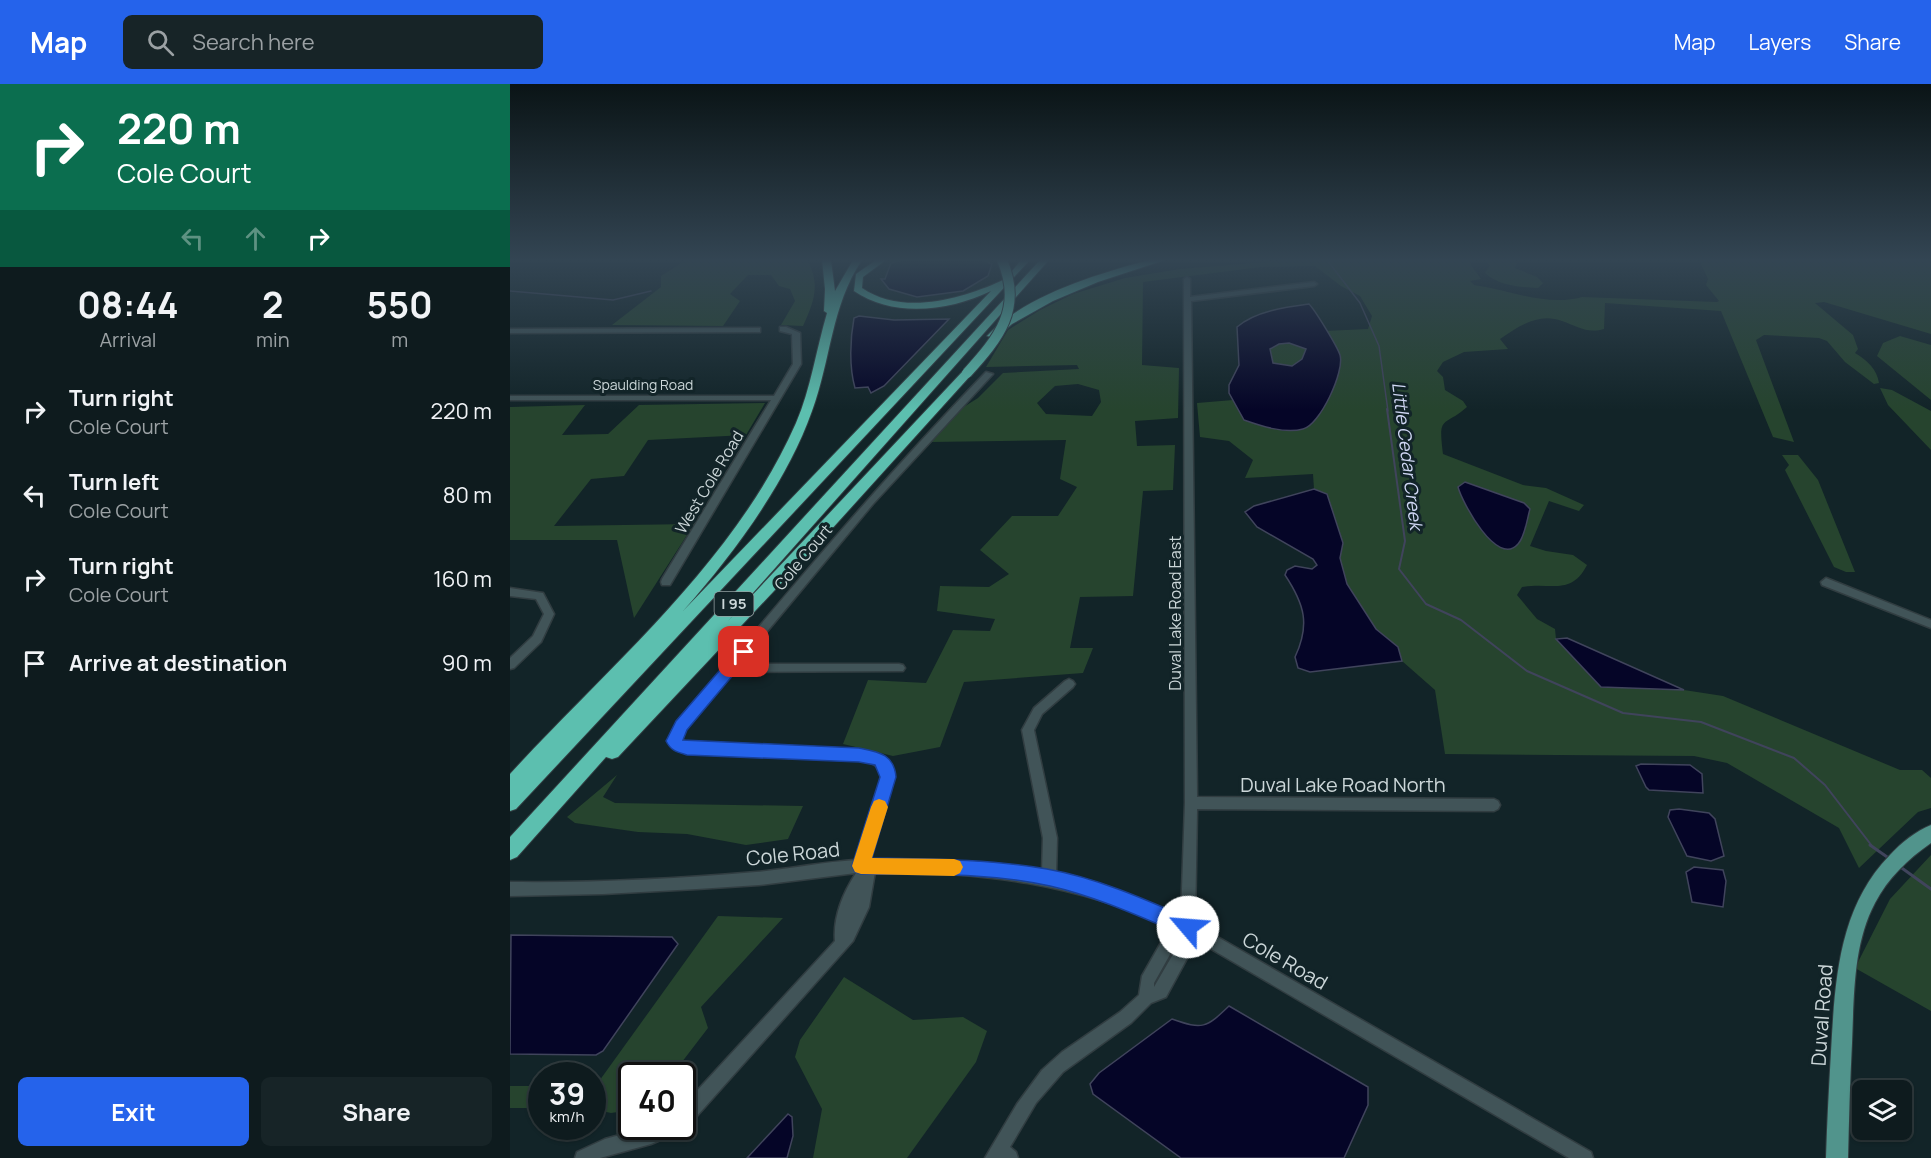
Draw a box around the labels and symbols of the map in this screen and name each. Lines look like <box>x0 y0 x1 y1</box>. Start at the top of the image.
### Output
street label: Spaulding Road <box>593 375 693 394</box>
water label: Little Cedar Creek <box>1387 381 1429 534</box>
street label: West Cole Road <box>670 426 748 538</box>
street label: Cole Court <box>769 519 837 595</box>
street label: Duval Lake Road East <box>1164 535 1186 691</box>
road number: I 95 <box>714 592 754 616</box>
pin <box>718 626 769 677</box>
street label: Duval Lake Road North <box>1240 771 1446 798</box>
street label: Cole Road <box>745 835 841 872</box>
position arrow <box>1156 895 1220 959</box>
street label: Cole Road <box>1238 925 1333 996</box>
street label: Duval Road <box>1804 963 1839 1067</box>
speed limit sign: 40 <box>618 1062 696 1140</box>

